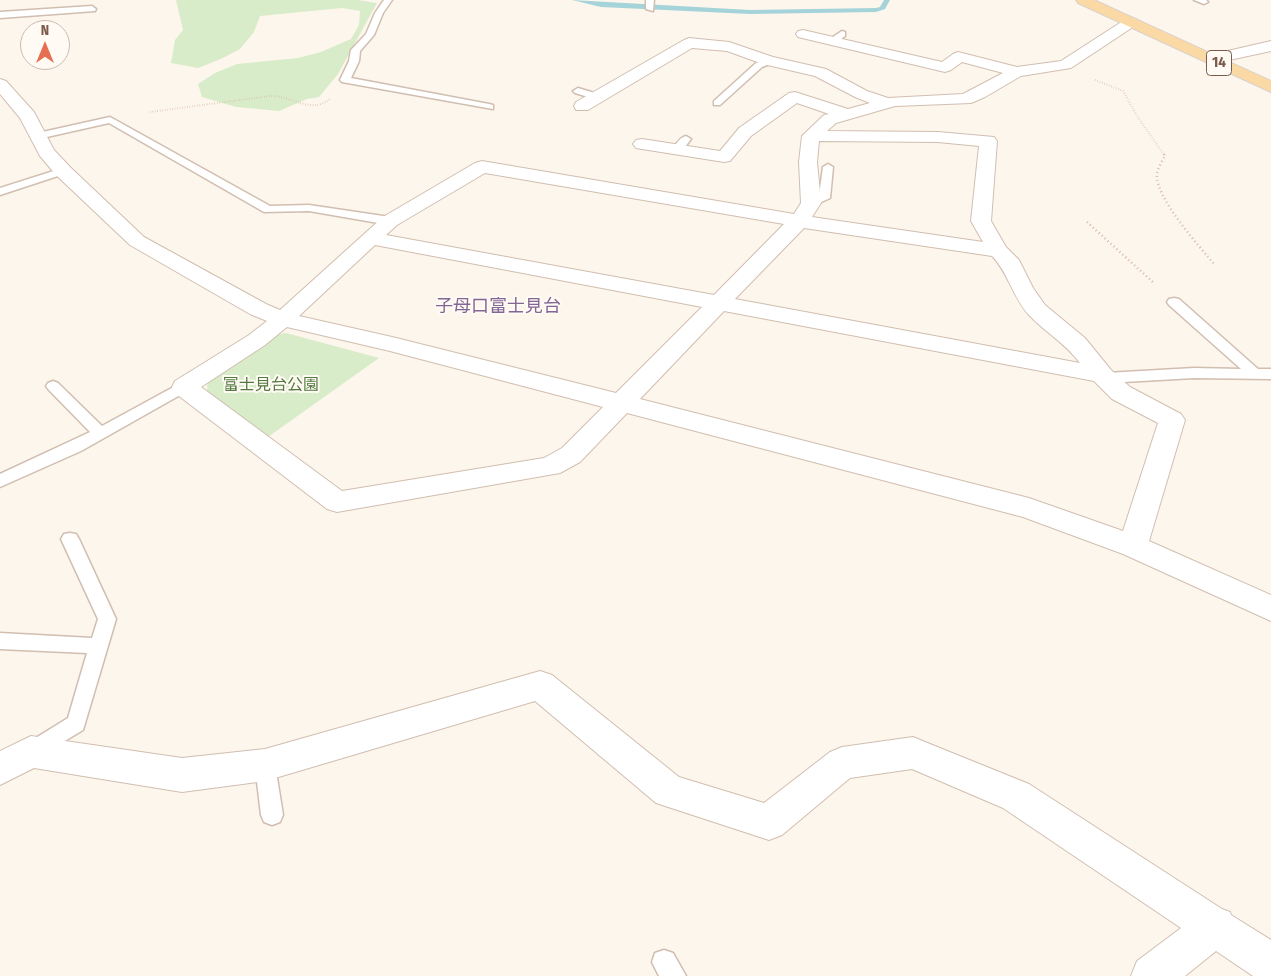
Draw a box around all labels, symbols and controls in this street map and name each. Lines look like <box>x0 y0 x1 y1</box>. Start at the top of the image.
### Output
north arrow <box>20 20 70 70</box>
text: N <box>41 22 49 39</box>
road number: 14 <box>1206 50 1232 76</box>
district label: 子母口富士見台 <box>435 296 561 318</box>
park label: 富士見台公園 <box>223 376 319 396</box>

